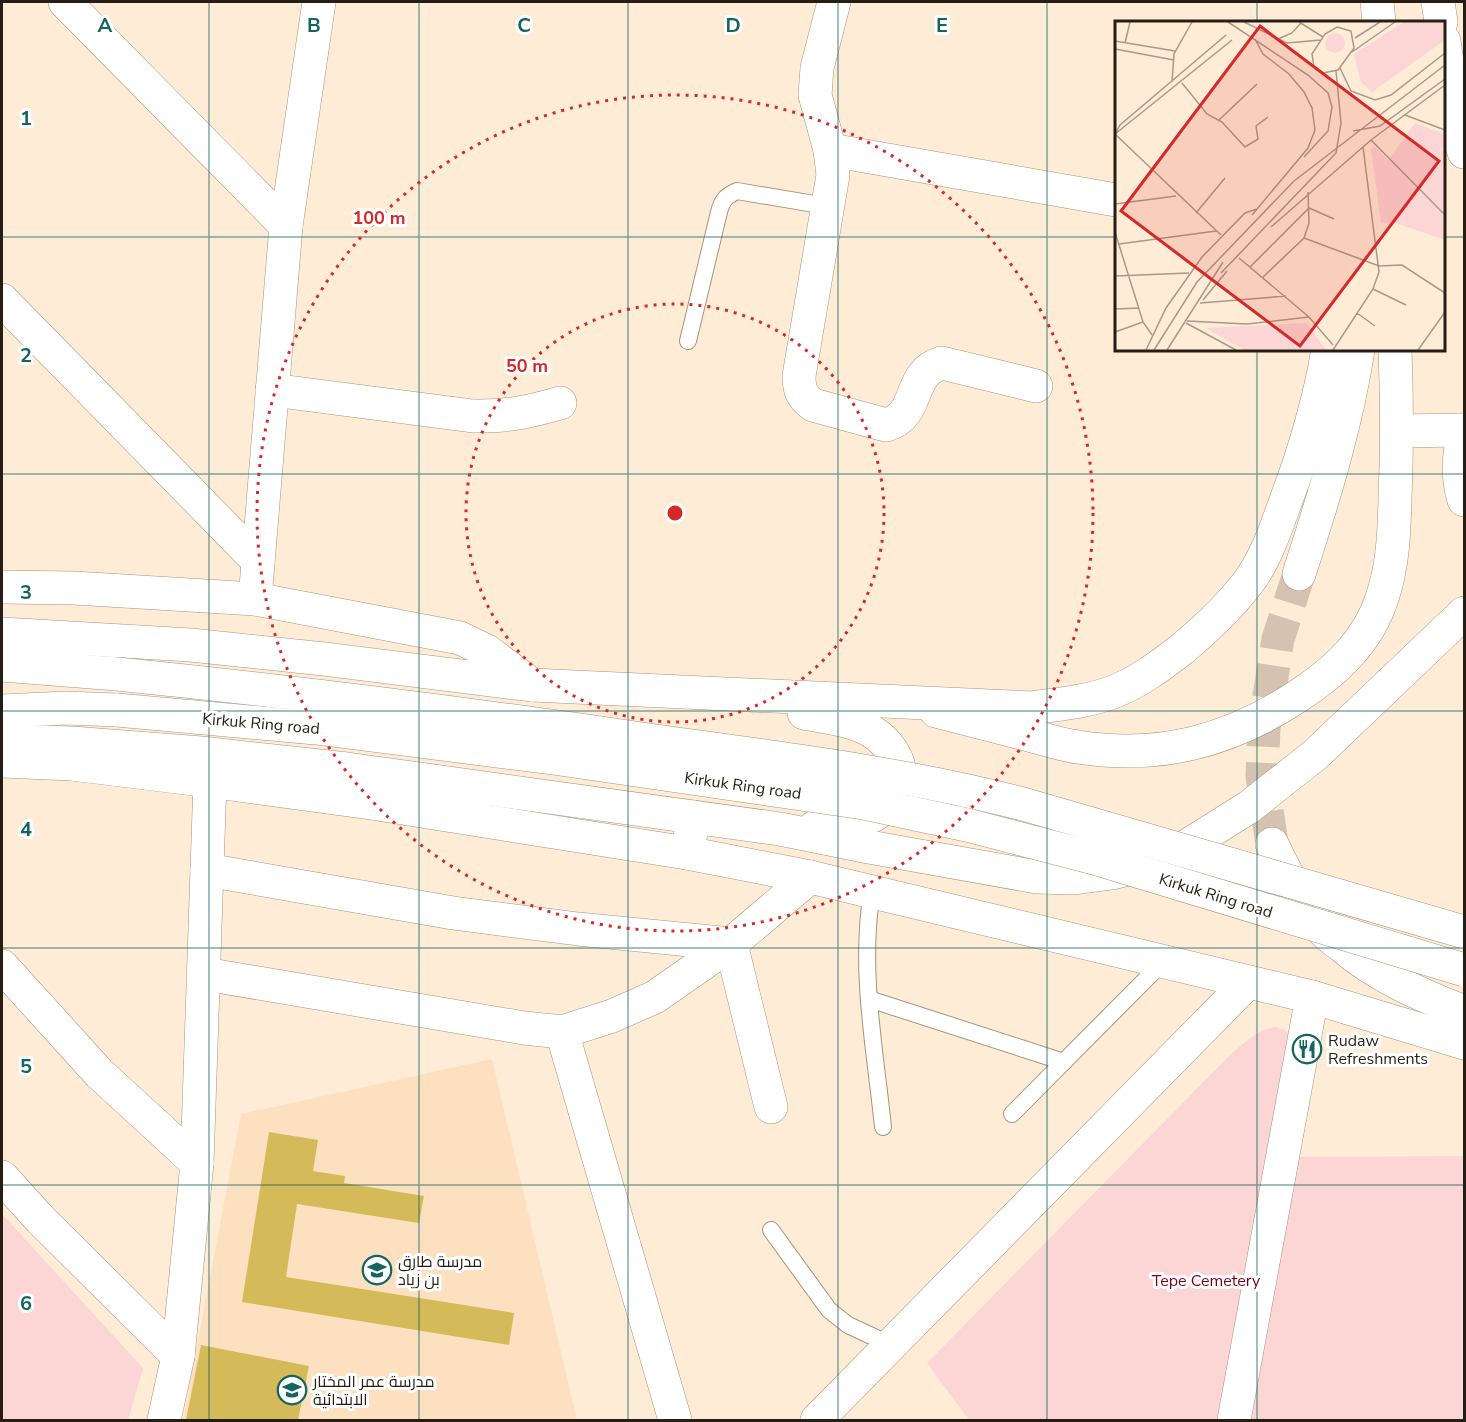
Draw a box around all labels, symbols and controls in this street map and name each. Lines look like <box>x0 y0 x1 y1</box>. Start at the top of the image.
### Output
text: A <box>98 12 113 39</box>
text: B <box>307 12 321 39</box>
text: C <box>517 12 531 39</box>
text: D <box>725 12 741 39</box>
text: E <box>936 12 948 39</box>
inset map <box>1115 21 1445 351</box>
text: 1 <box>20 105 32 132</box>
text: 100 m <box>352 206 406 230</box>
text: 2 <box>20 342 32 369</box>
text: 50 m <box>506 354 548 378</box>
centre of rings <box>665 503 685 523</box>
text: 3 <box>20 579 32 606</box>
street label: Kirkuk Ring road <box>201 708 321 740</box>
street label: Kirkuk Ring road <box>683 767 803 805</box>
text: 4 <box>20 816 32 843</box>
street label: Kirkuk Ring road <box>1156 868 1275 924</box>
place label: Rudaw Refreshments <box>1328 1030 1428 1070</box>
restaurant icon: Rudaw Refreshments <box>1291 1033 1323 1065</box>
text: 5 <box>20 1053 32 1080</box>
place label: مدرسة طارق بن زياد <box>398 1251 482 1291</box>
school or university icon: مدرسة طارق بن زياد <box>361 1254 393 1286</box>
park label: Tepe Cemetery <box>1152 1270 1261 1292</box>
text: 6 <box>20 1290 32 1317</box>
place label: مدرسة عمر المختار الابتدائية <box>312 1371 435 1411</box>
school or university icon: مدرسة عمر المختار الابتدائية <box>276 1374 308 1406</box>

